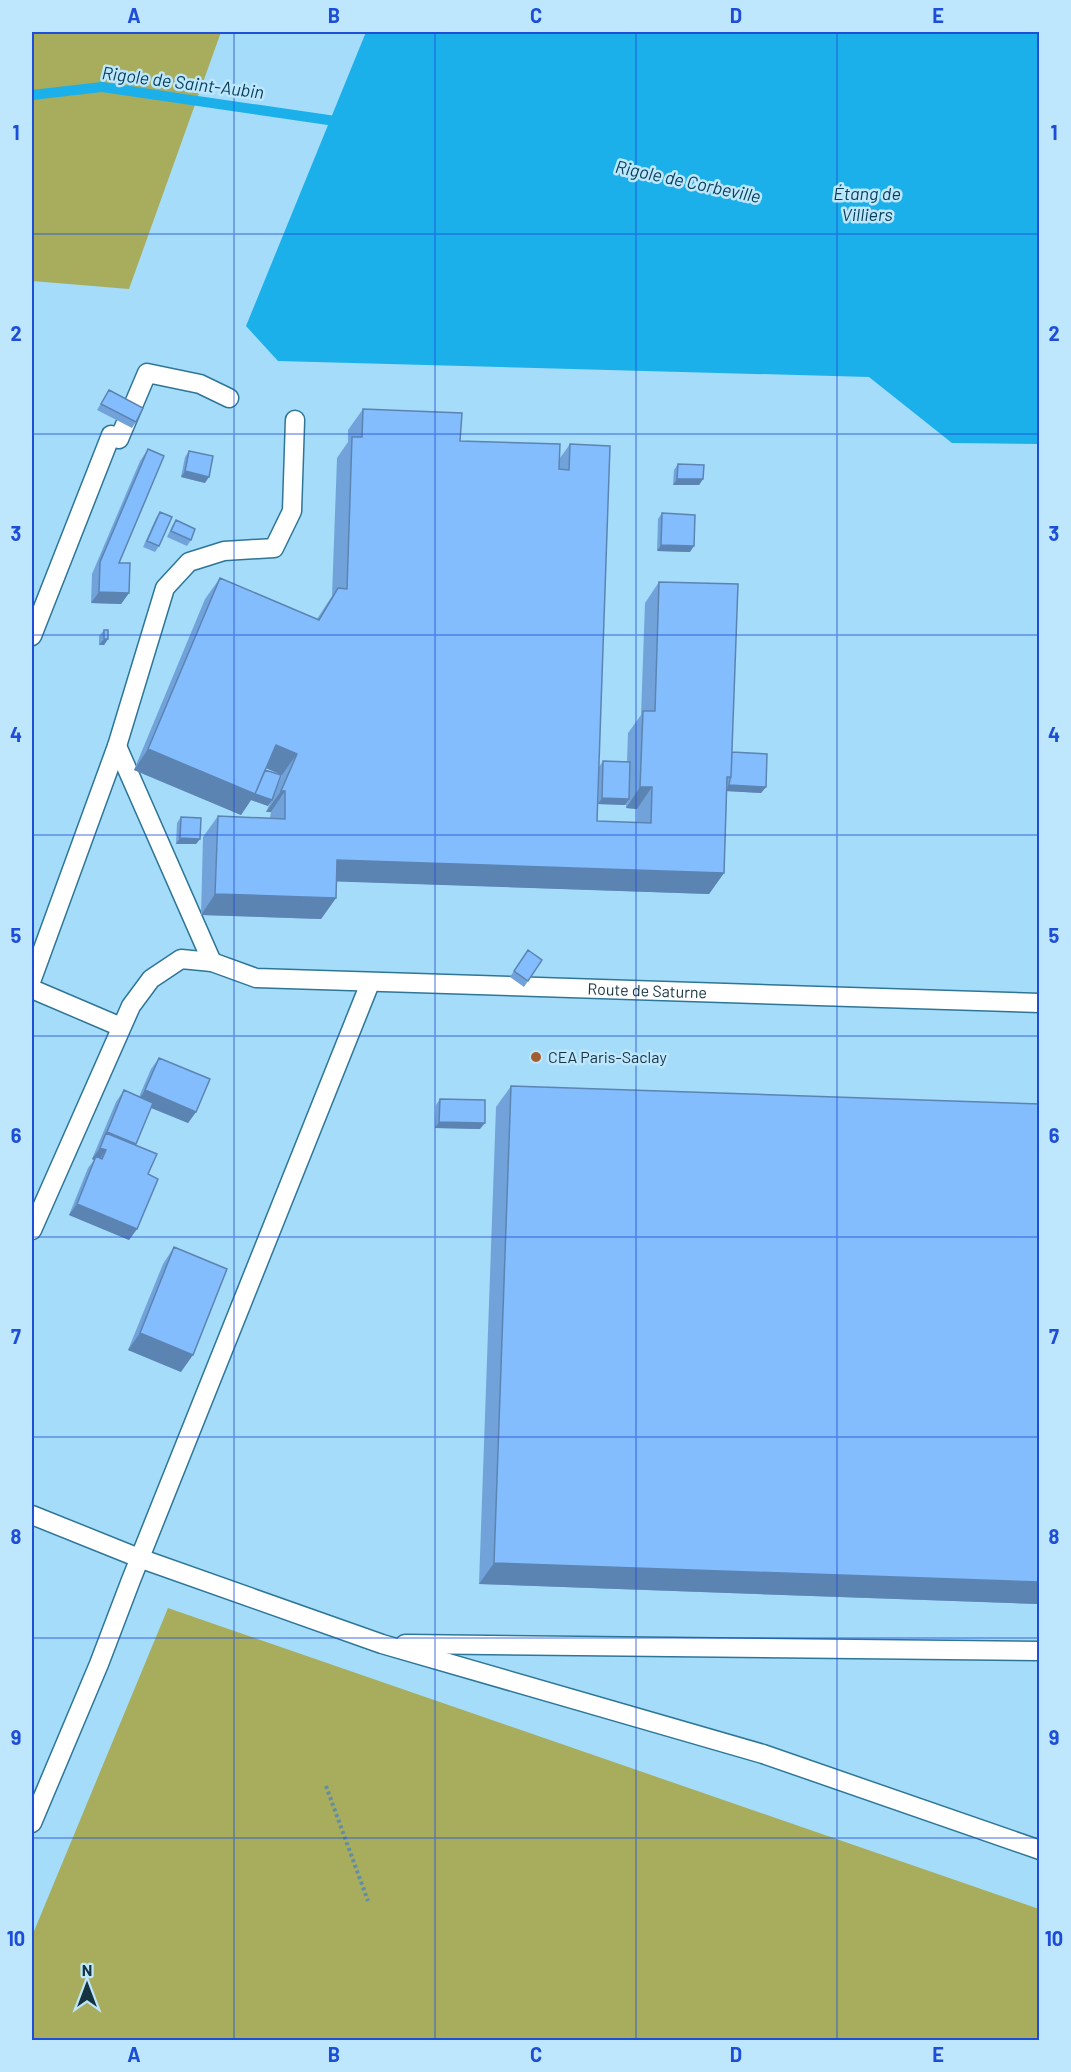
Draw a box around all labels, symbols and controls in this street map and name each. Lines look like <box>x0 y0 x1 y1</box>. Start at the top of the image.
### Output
text: A <box>127 3 141 27</box>
text: B <box>328 3 340 27</box>
text: C <box>530 3 542 27</box>
text: D <box>730 3 742 27</box>
text: E <box>932 3 944 27</box>
water label: Rigole de Saint-Aubin <box>101 61 265 103</box>
text: 1 <box>12 120 20 144</box>
text: 1 <box>1050 120 1058 144</box>
water label: Rigole de Corbeville <box>613 155 763 207</box>
water label: Étang de Villiers <box>833 182 901 225</box>
text: 2 <box>10 321 22 345</box>
text: 2 <box>1048 321 1060 345</box>
text: 3 <box>11 521 21 545</box>
text: 3 <box>1049 521 1059 545</box>
text: 4 <box>10 722 22 746</box>
text: 4 <box>1048 722 1060 746</box>
text: 5 <box>11 923 22 947</box>
text: 5 <box>1049 923 1060 947</box>
street label: Route de Saturne <box>587 979 707 1001</box>
place label: CEA Paris-Saclay <box>548 1047 667 1066</box>
marker: CEA Paris-Saclay <box>529 1050 543 1064</box>
text: 6 <box>11 1123 22 1147</box>
text: 6 <box>1049 1123 1060 1147</box>
text: 7 <box>11 1324 21 1348</box>
text: 7 <box>1049 1324 1059 1348</box>
text: 8 <box>11 1524 22 1548</box>
text: 8 <box>1049 1524 1060 1548</box>
text: 9 <box>11 1725 21 1749</box>
text: 9 <box>1049 1725 1059 1749</box>
text: 10 <box>7 1926 25 1950</box>
text: 10 <box>1045 1926 1063 1950</box>
north arrow <box>57 1955 117 2015</box>
text: N <box>82 1960 92 1979</box>
text: A <box>127 2042 141 2066</box>
text: B <box>328 2042 340 2066</box>
text: C <box>530 2042 542 2066</box>
text: D <box>730 2042 742 2066</box>
text: E <box>932 2042 944 2066</box>

